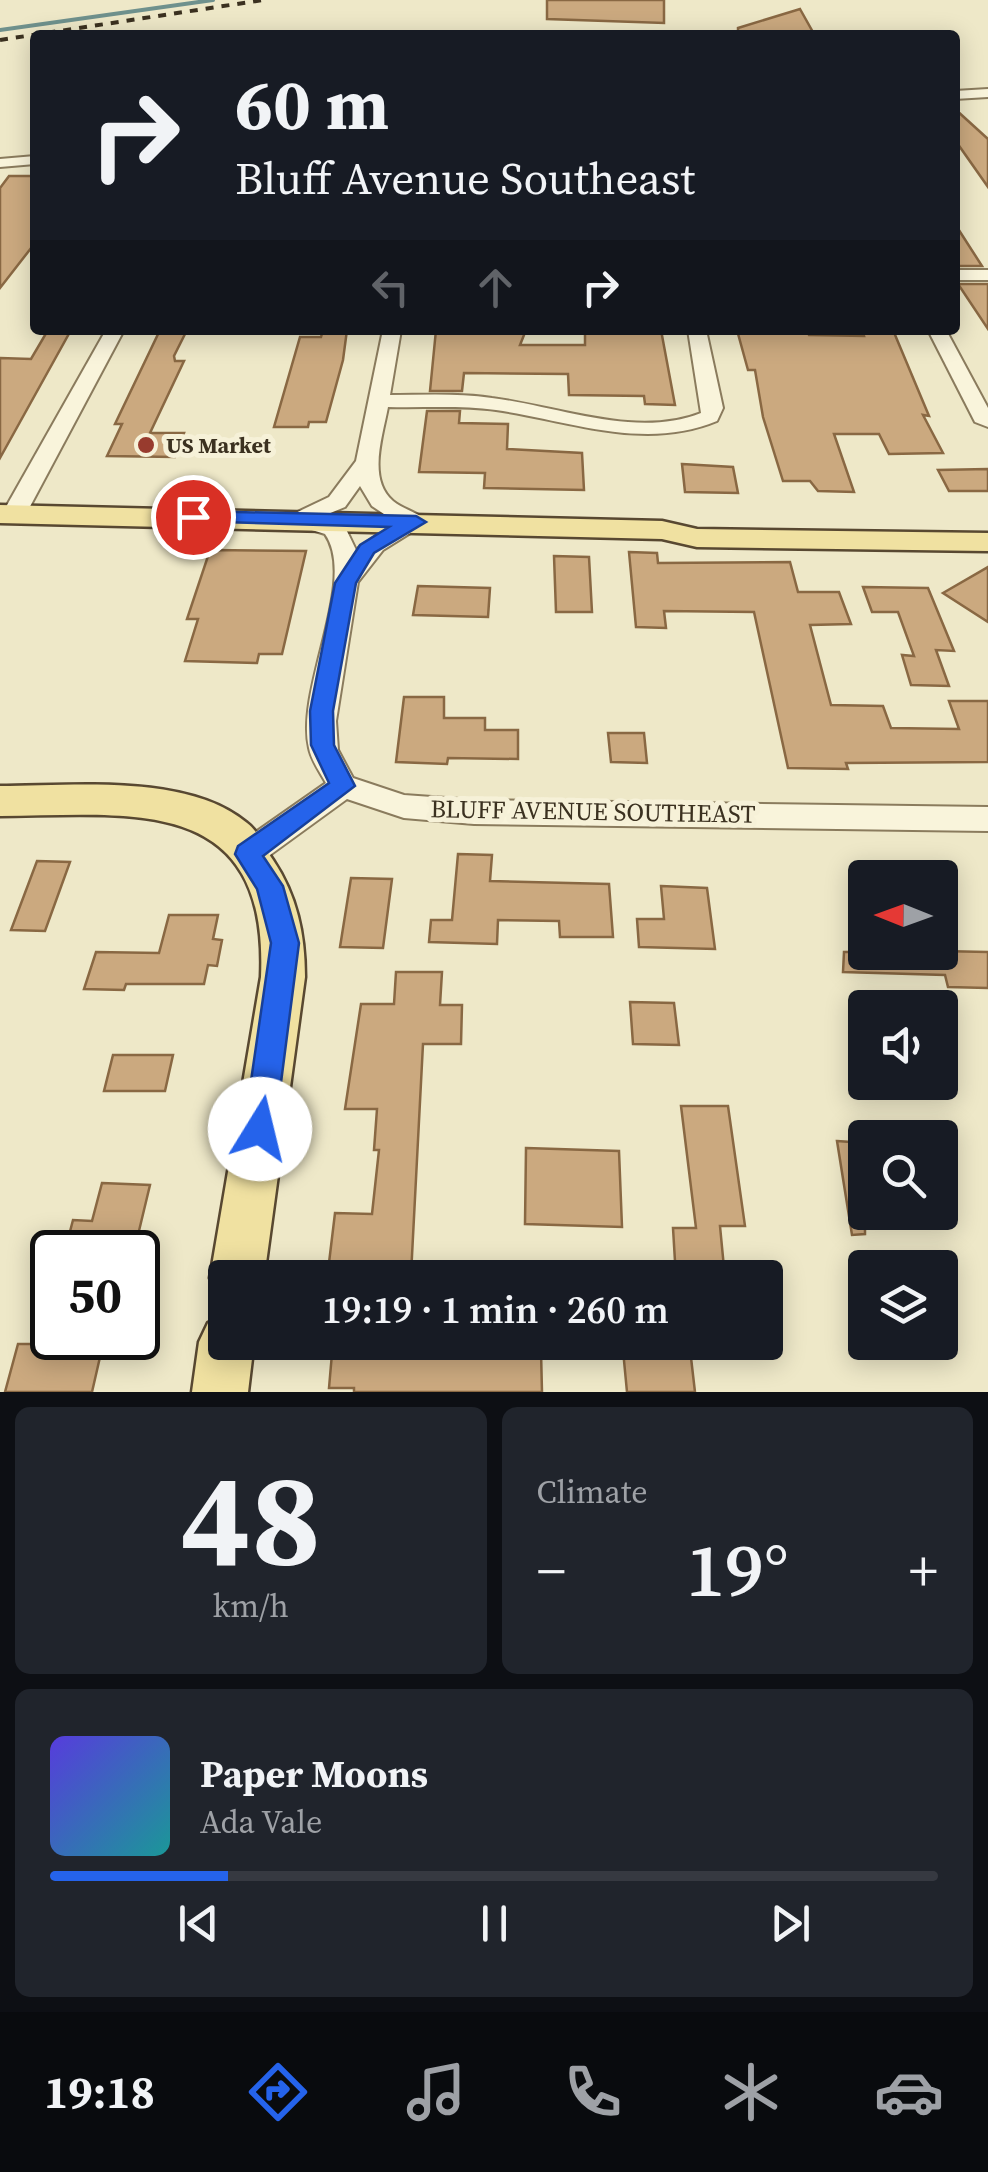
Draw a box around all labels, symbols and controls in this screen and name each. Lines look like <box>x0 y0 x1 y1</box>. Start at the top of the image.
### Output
text: 60 m <box>235 56 389 152</box>
icon: right <box>70 70 200 200</box>
text: Bluff Avenue Southeast <box>235 147 695 209</box>
icon: left <box>363 260 418 315</box>
icon: ahead <box>468 260 523 315</box>
icon: right <box>573 260 628 315</box>
place label: US Market <box>166 430 272 460</box>
marker: US Market <box>135 434 157 456</box>
pin <box>151 475 236 560</box>
icon: arrive <box>166 490 221 545</box>
street label: BLUFF AVENUE SOUTHEAST <box>430 791 756 831</box>
north arrow <box>848 860 958 970</box>
map controls <box>848 860 958 1360</box>
button: sound <box>848 990 958 1100</box>
position arrow <box>208 1077 312 1181</box>
button: search <box>848 1120 958 1230</box>
speed limit sign: 50 <box>30 1230 160 1360</box>
button: layers <box>848 1250 958 1360</box>
text: 19:19 · 1 min · 260 m <box>322 1284 669 1336</box>
text: 48 <box>180 1429 321 1608</box>
text: Climate <box>537 1470 648 1514</box>
text: 19° <box>686 1518 789 1621</box>
text: − <box>537 1533 566 1608</box>
text: + <box>909 1533 938 1608</box>
text: km/h <box>213 1584 289 1628</box>
text: Paper Moons <box>200 1748 428 1800</box>
text: Ada Vale <box>200 1800 322 1844</box>
icon: previous <box>171 1896 226 1951</box>
icon: pause <box>467 1896 522 1951</box>
icon: next <box>763 1896 818 1951</box>
icon: directions <box>243 2057 313 2127</box>
icon: music <box>401 2057 471 2127</box>
icon: phone <box>558 2057 628 2127</box>
icon: climate <box>716 2057 786 2127</box>
icon: car <box>874 2057 944 2127</box>
text: 19:18 <box>44 2061 155 2123</box>

